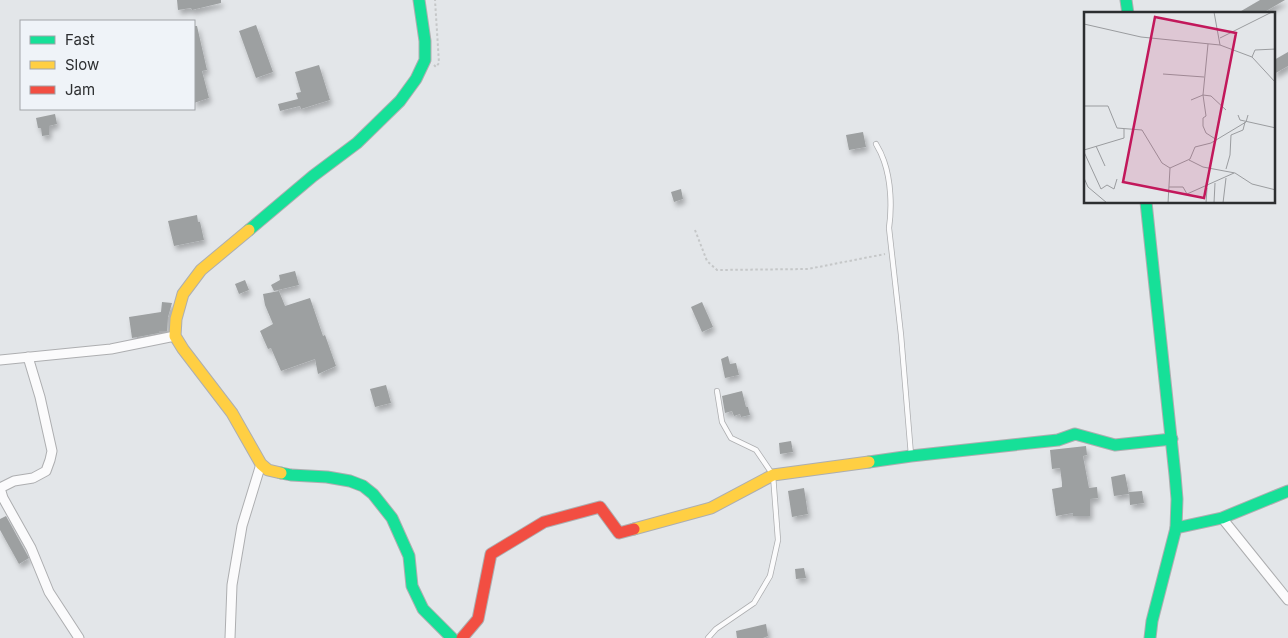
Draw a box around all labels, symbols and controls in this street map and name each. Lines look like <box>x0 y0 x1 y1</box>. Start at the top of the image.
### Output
inset map <box>1084 12 1276 204</box>
legend <box>20 20 195 110</box>
text: Fast <box>65 30 95 49</box>
text: Slow <box>65 55 99 74</box>
text: Jam <box>65 80 95 99</box>

